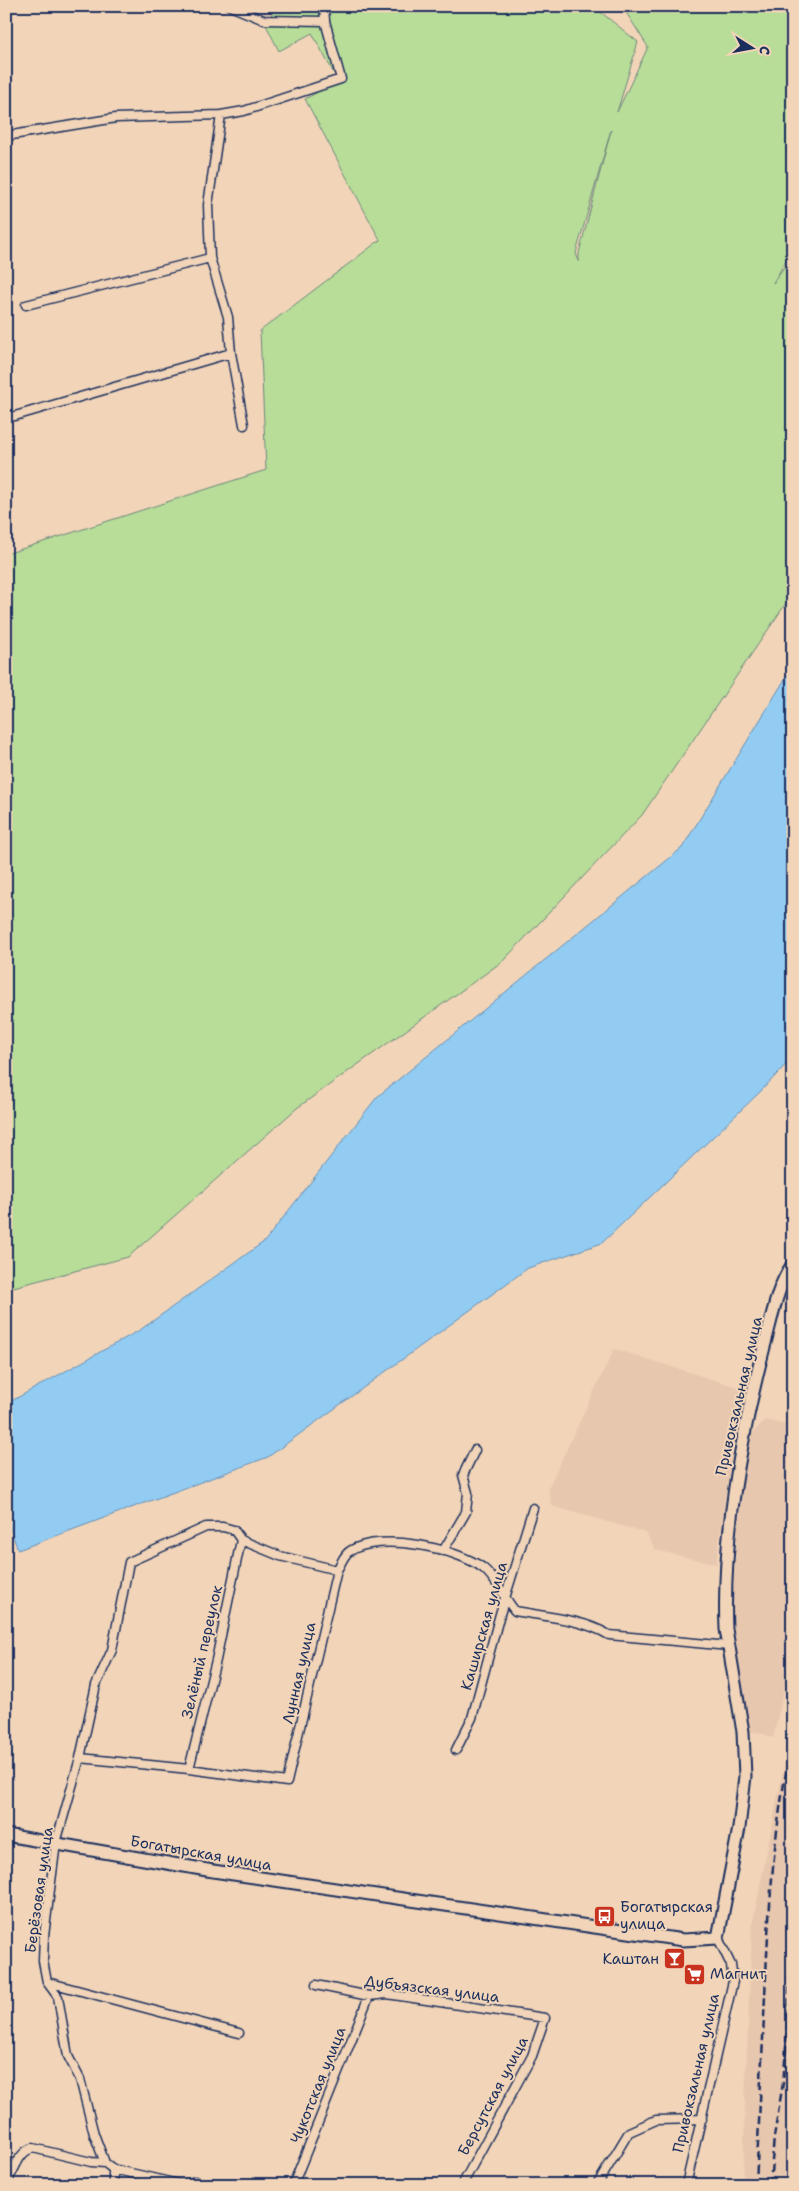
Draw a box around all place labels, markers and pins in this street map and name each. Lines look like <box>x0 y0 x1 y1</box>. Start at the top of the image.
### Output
place label: Богатырская улица <box>620 1897 713 1934</box>
bus stop icon: Богатырская улица <box>592 1904 616 1928</box>
bar icon: Каштан <box>663 1947 687 1971</box>
place label: Каштан <box>602 1949 659 1969</box>
supermarket icon: Магнит <box>682 1962 706 1986</box>
place label: Магнит <box>710 1964 766 1984</box>

